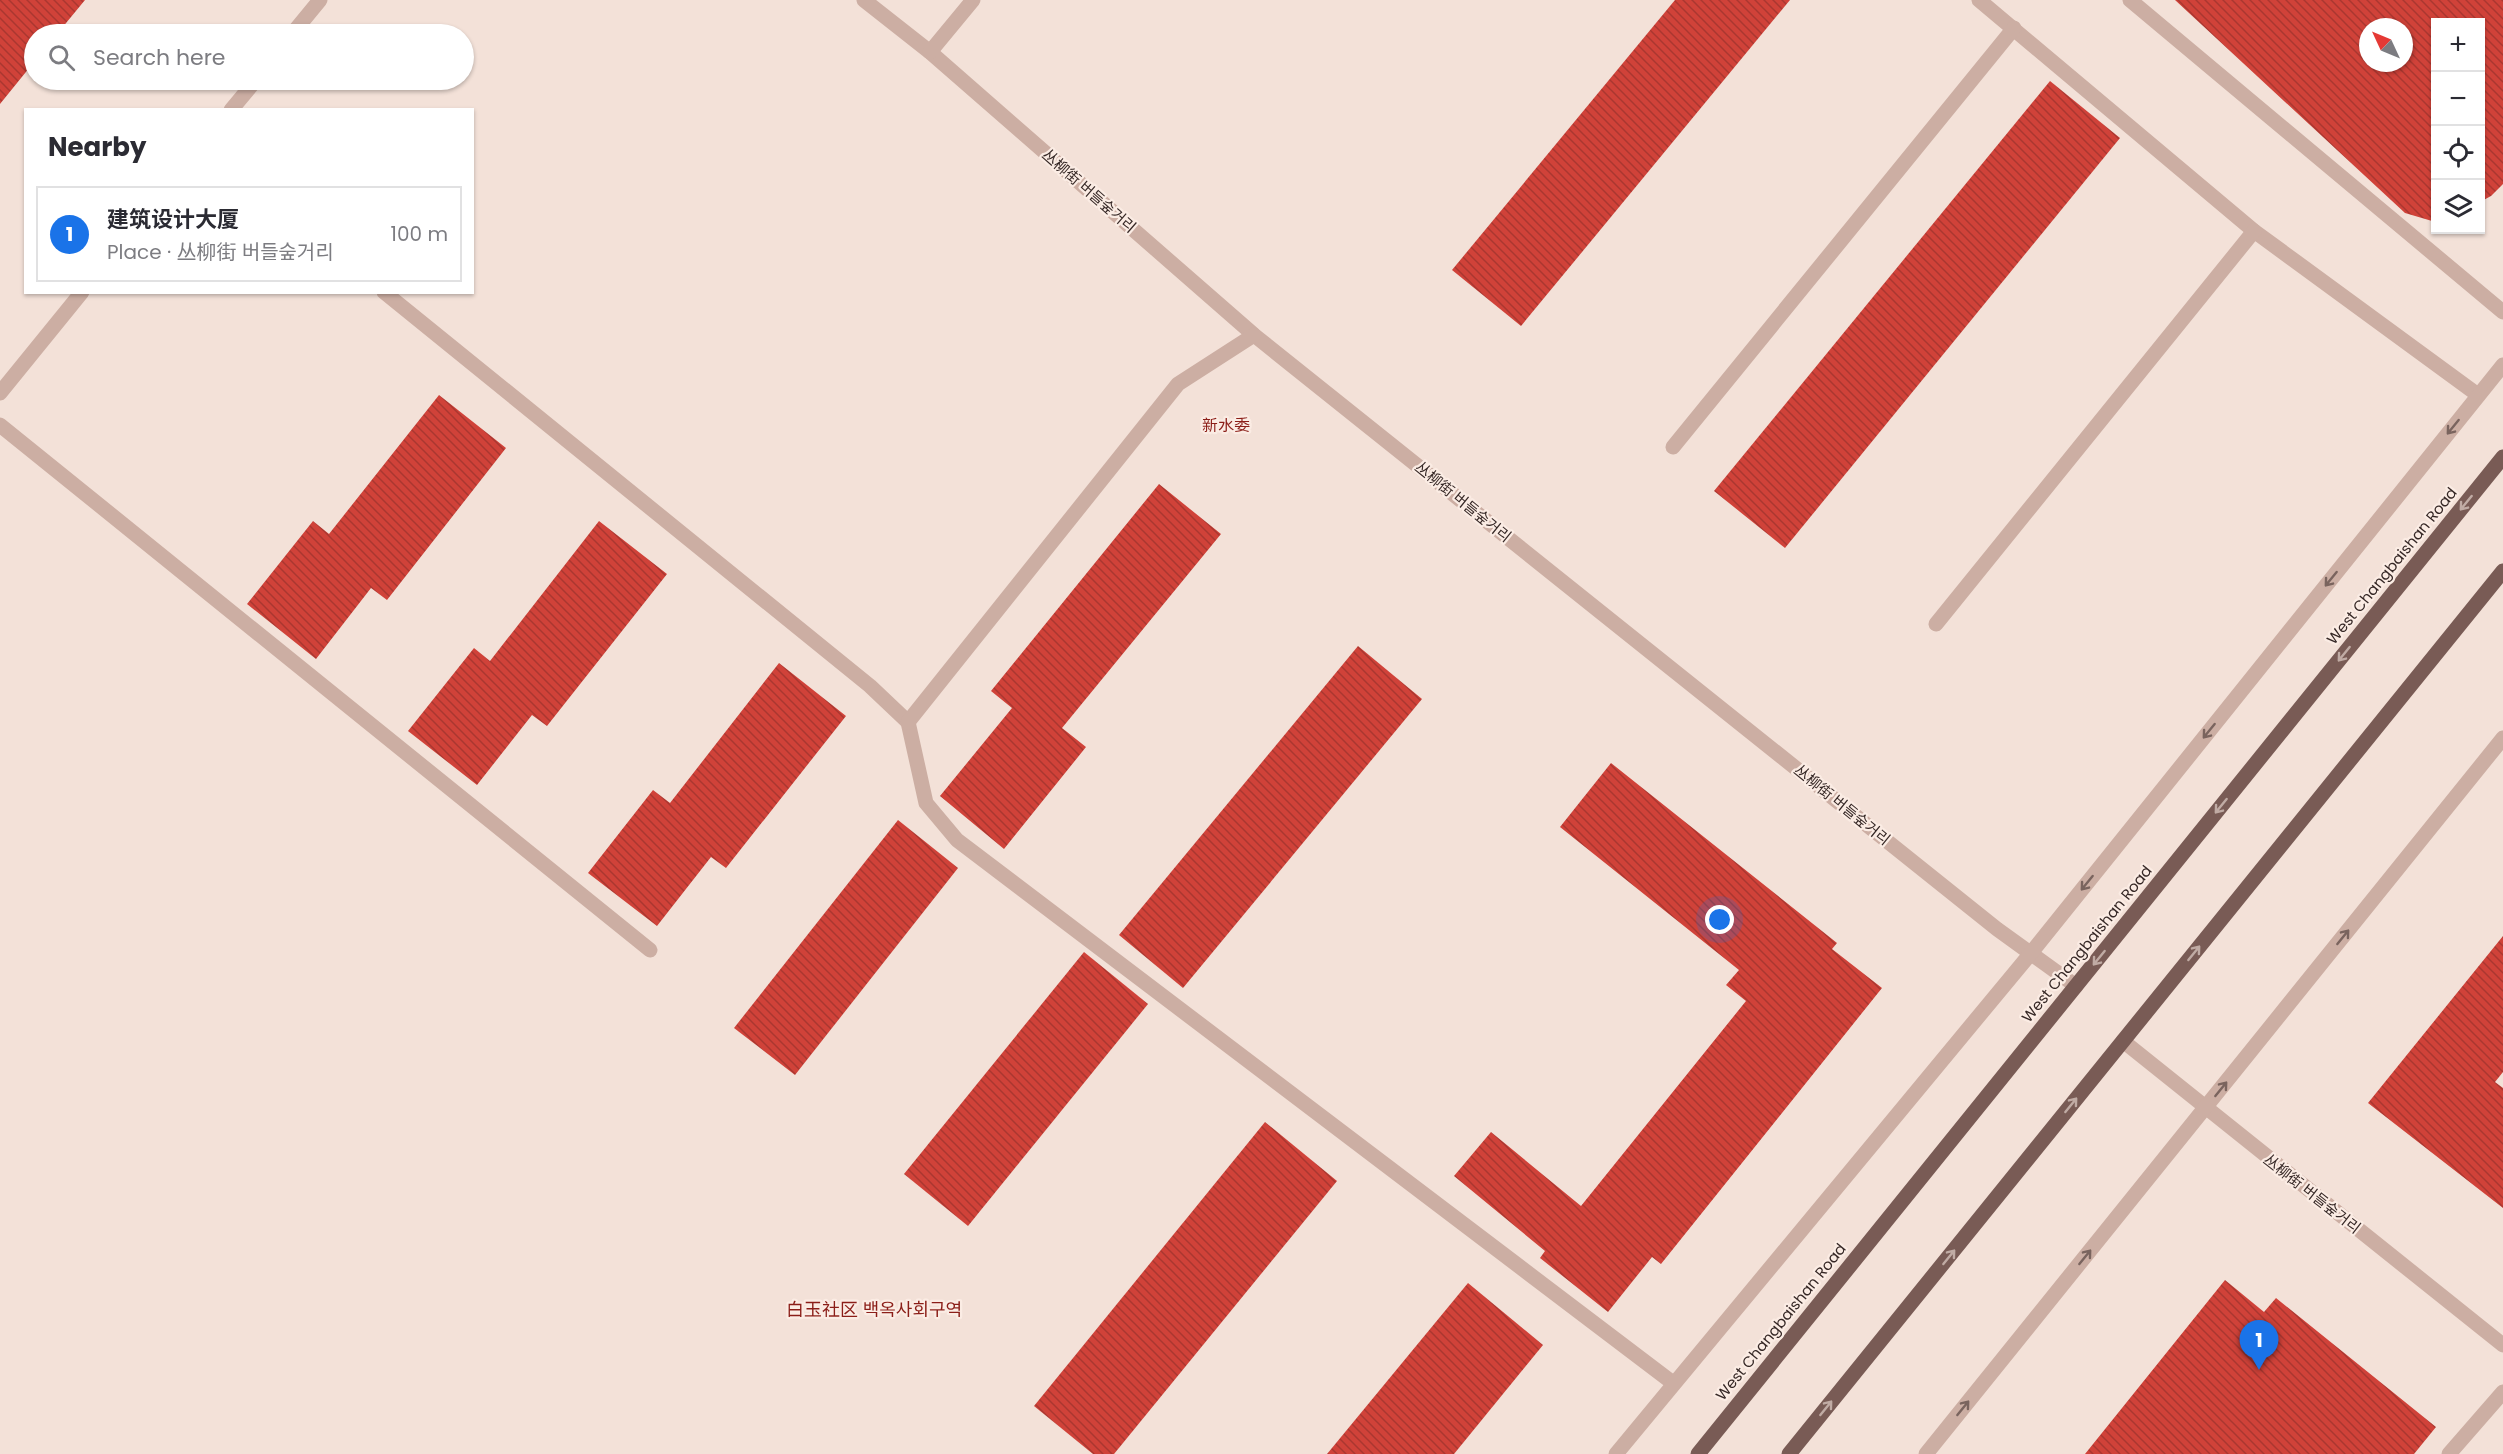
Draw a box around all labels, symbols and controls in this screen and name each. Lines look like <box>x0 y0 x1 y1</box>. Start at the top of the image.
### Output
north arrow <box>2359 18 2413 72</box>
map controls <box>2431 18 2485 234</box>
button: + <box>2431 18 2485 72</box>
search box <box>24 24 474 90</box>
icon: search <box>45 41 78 74</box>
text: Search here <box>93 42 226 73</box>
button: − <box>2431 72 2485 126</box>
button: locate <box>2431 126 2485 180</box>
text: Nearby <box>48 129 146 165</box>
street label: 丛柳街 버들숲거리 <box>1038 144 1141 237</box>
button: layers <box>2431 180 2485 234</box>
text: 建筑设计大厦 <box>107 204 239 235</box>
text: 1 <box>66 220 73 248</box>
text: 100 m <box>391 220 448 248</box>
text: Place · 丛柳街 버들숲거리 <box>107 238 334 266</box>
district label: 新水委 <box>1202 414 1250 437</box>
one-way arrow <box>2447 419 2460 435</box>
street label: 丛柳街 버들숲거리 <box>1411 456 1516 547</box>
street label: West Changbaishan Road <box>2322 483 2462 649</box>
one-way arrow <box>2460 495 2473 511</box>
one-way arrow <box>2325 571 2338 587</box>
one-way arrow <box>2337 646 2350 662</box>
one-way arrow <box>2203 723 2216 739</box>
street label: 丛柳街 버들숲거리 <box>1790 759 1895 850</box>
one-way arrow <box>2215 798 2228 814</box>
street label: West Changbaishan Road <box>2017 861 2157 1027</box>
one-way arrow <box>2081 875 2094 891</box>
your location <box>1705 905 1734 934</box>
one-way arrow <box>2337 929 2350 945</box>
one-way arrow <box>2187 946 2200 962</box>
one-way arrow <box>2092 950 2105 966</box>
one-way arrow <box>2214 1081 2227 1097</box>
one-way arrow <box>2065 1097 2078 1113</box>
street label: 丛柳街 버들숲거리 <box>2259 1149 2365 1238</box>
street label: West Changbaishan Road <box>1711 1239 1851 1405</box>
one-way arrow <box>1942 1249 1955 1265</box>
one-way arrow <box>2079 1249 2092 1265</box>
district label: 白玉社区 백옥사회구역 <box>786 1297 962 1322</box>
pin: 1 <box>2240 1320 2278 1370</box>
one-way arrow <box>1820 1401 1833 1417</box>
one-way arrow <box>1956 1401 1969 1417</box>

